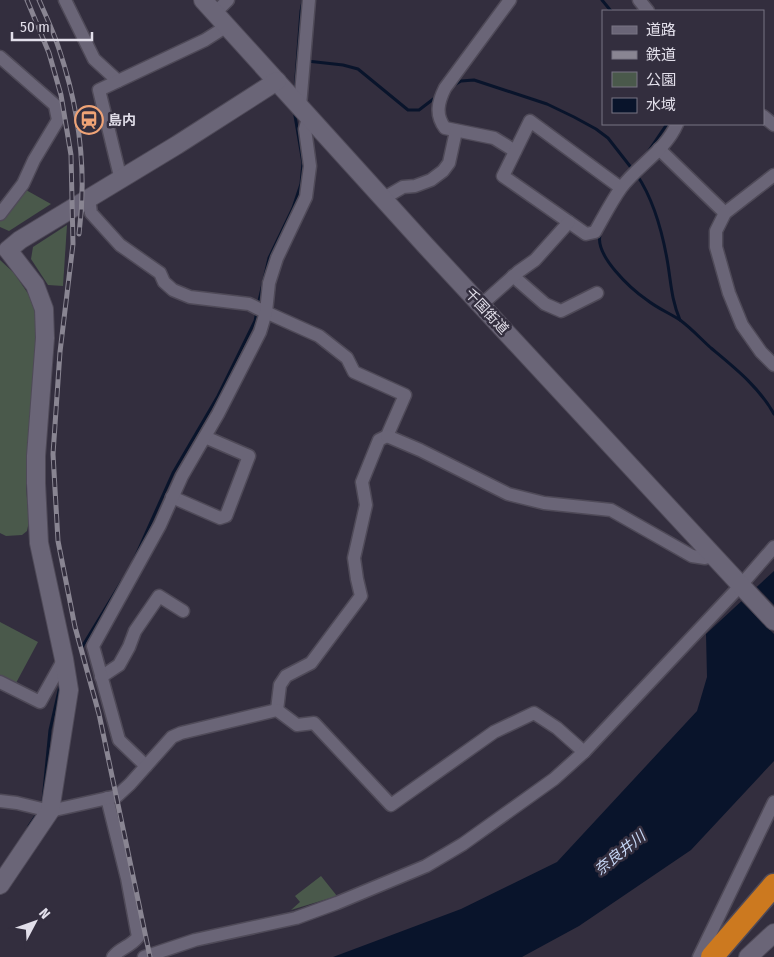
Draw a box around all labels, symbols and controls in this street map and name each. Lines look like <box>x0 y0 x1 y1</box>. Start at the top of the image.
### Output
scale bar <box>12 10 92 42</box>
legend <box>602 10 764 125</box>
text: 50 m <box>20 18 50 36</box>
text: 道路 <box>646 21 676 39</box>
text: 鉄道 <box>646 46 676 64</box>
text: 公園 <box>646 71 676 89</box>
text: 水域 <box>646 96 676 114</box>
station icon: 島内 <box>74 105 104 135</box>
place label: 島内 <box>108 112 136 129</box>
street label: 千国街道 <box>461 285 512 338</box>
water label: 奈良井川 <box>591 826 651 879</box>
north arrow <box>10 897 60 947</box>
text: N <box>35 905 54 923</box>

